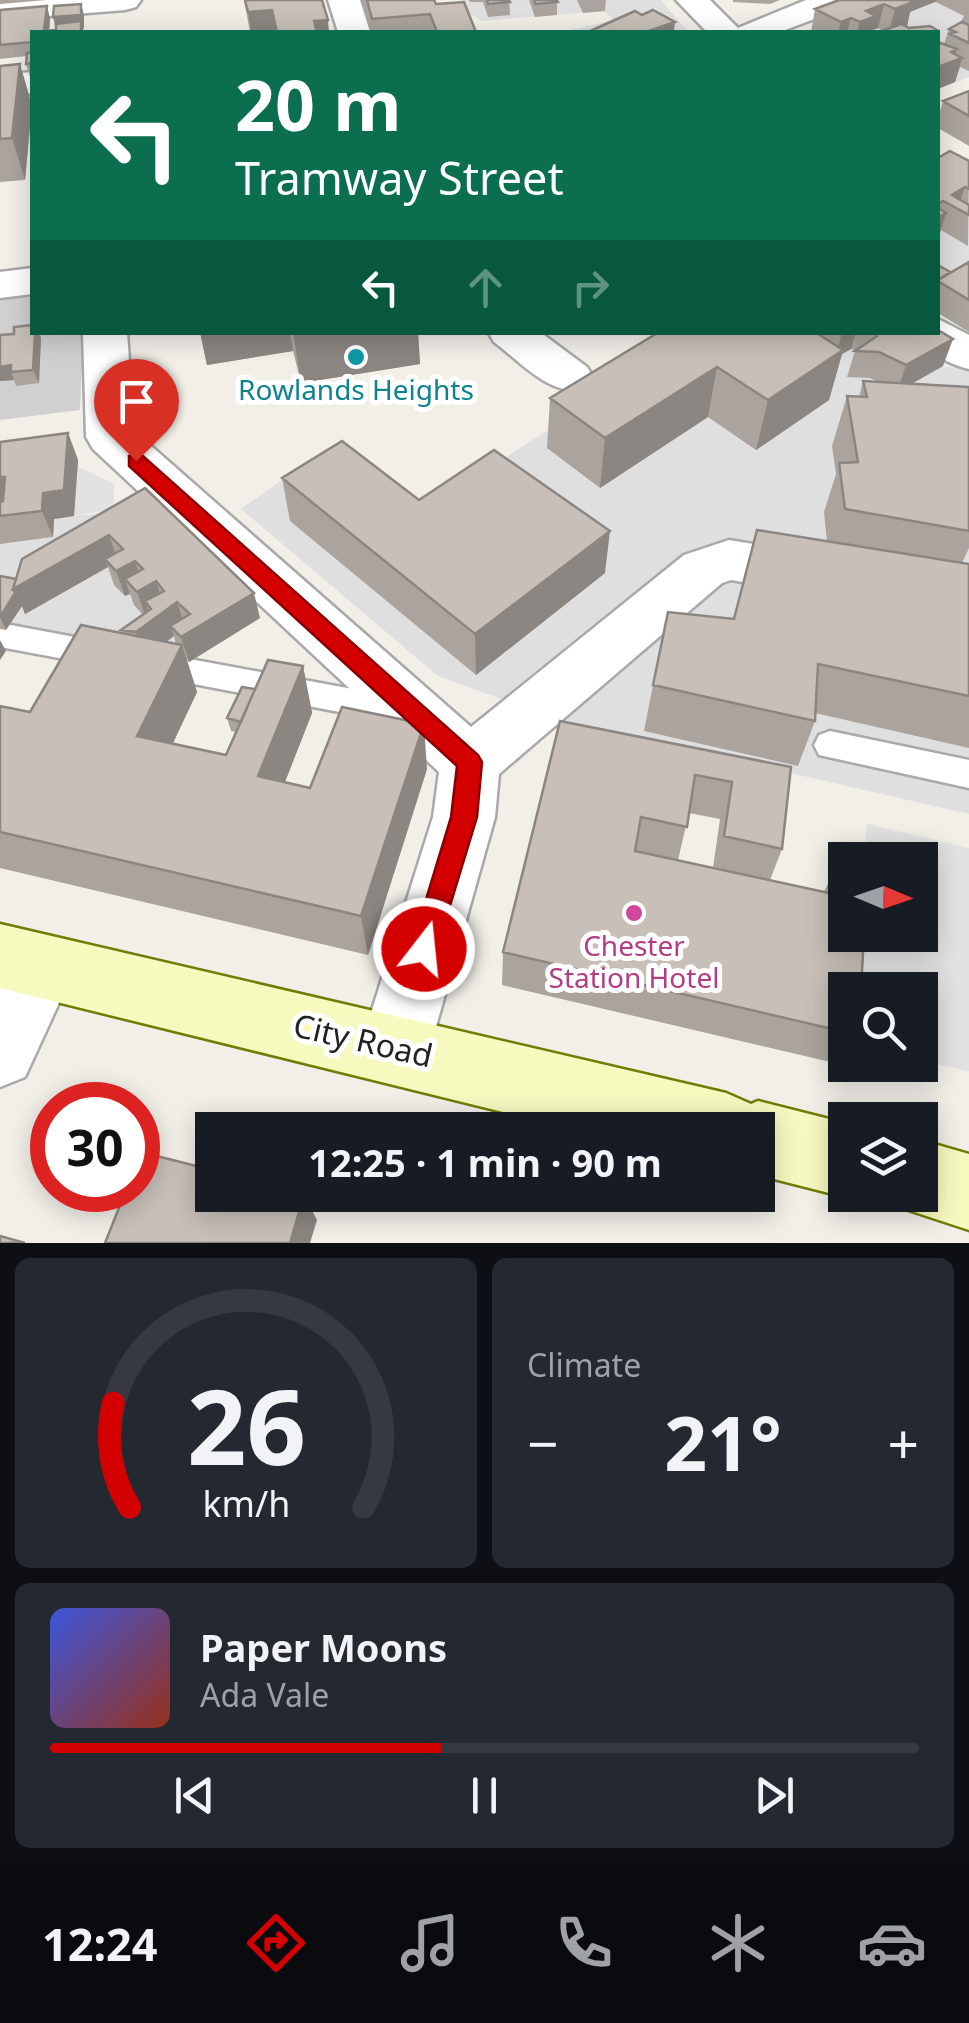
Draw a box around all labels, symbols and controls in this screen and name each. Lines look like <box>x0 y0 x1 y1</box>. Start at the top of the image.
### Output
text: 20 m <box>235 56 402 152</box>
icon: left <box>70 70 200 200</box>
text: Tramway Street <box>235 147 564 208</box>
icon: left <box>353 260 408 315</box>
icon: ahead <box>458 260 513 315</box>
icon: right <box>563 260 618 315</box>
marker: Rowlands Heights <box>345 346 367 368</box>
pin <box>94 359 179 462</box>
place label: Rowlands Heights <box>238 370 474 408</box>
icon: arrive <box>109 374 164 429</box>
north arrow <box>828 842 938 952</box>
map controls <box>828 842 938 1212</box>
position arrow <box>372 897 476 1001</box>
marker: Chester Station Hotel <box>623 902 645 924</box>
place label: Chester Station Hotel <box>549 926 719 996</box>
button: search <box>828 972 938 1082</box>
street label: City Road <box>290 1003 437 1076</box>
speed limit sign: 30 <box>30 1082 160 1212</box>
button: layers <box>828 1102 938 1212</box>
text: 12:25 · 1 min · 90 m <box>308 1136 662 1188</box>
text: Climate <box>527 1343 641 1386</box>
text: 26 <box>187 1354 305 1495</box>
text: 21° <box>664 1391 782 1493</box>
text: − <box>527 1405 558 1480</box>
text: + <box>888 1405 919 1480</box>
text: km/h <box>202 1479 290 1527</box>
text: Paper Moons <box>200 1621 447 1673</box>
text: Ada Vale <box>200 1673 329 1716</box>
icon: previous <box>167 1768 222 1823</box>
icon: pause <box>457 1768 512 1823</box>
icon: next <box>747 1768 802 1823</box>
icon: directions <box>241 1908 311 1978</box>
icon: music <box>395 1908 465 1978</box>
icon: phone <box>549 1908 619 1978</box>
icon: climate <box>703 1908 773 1978</box>
icon: car <box>857 1908 927 1978</box>
text: 12:24 <box>42 1913 158 1974</box>

